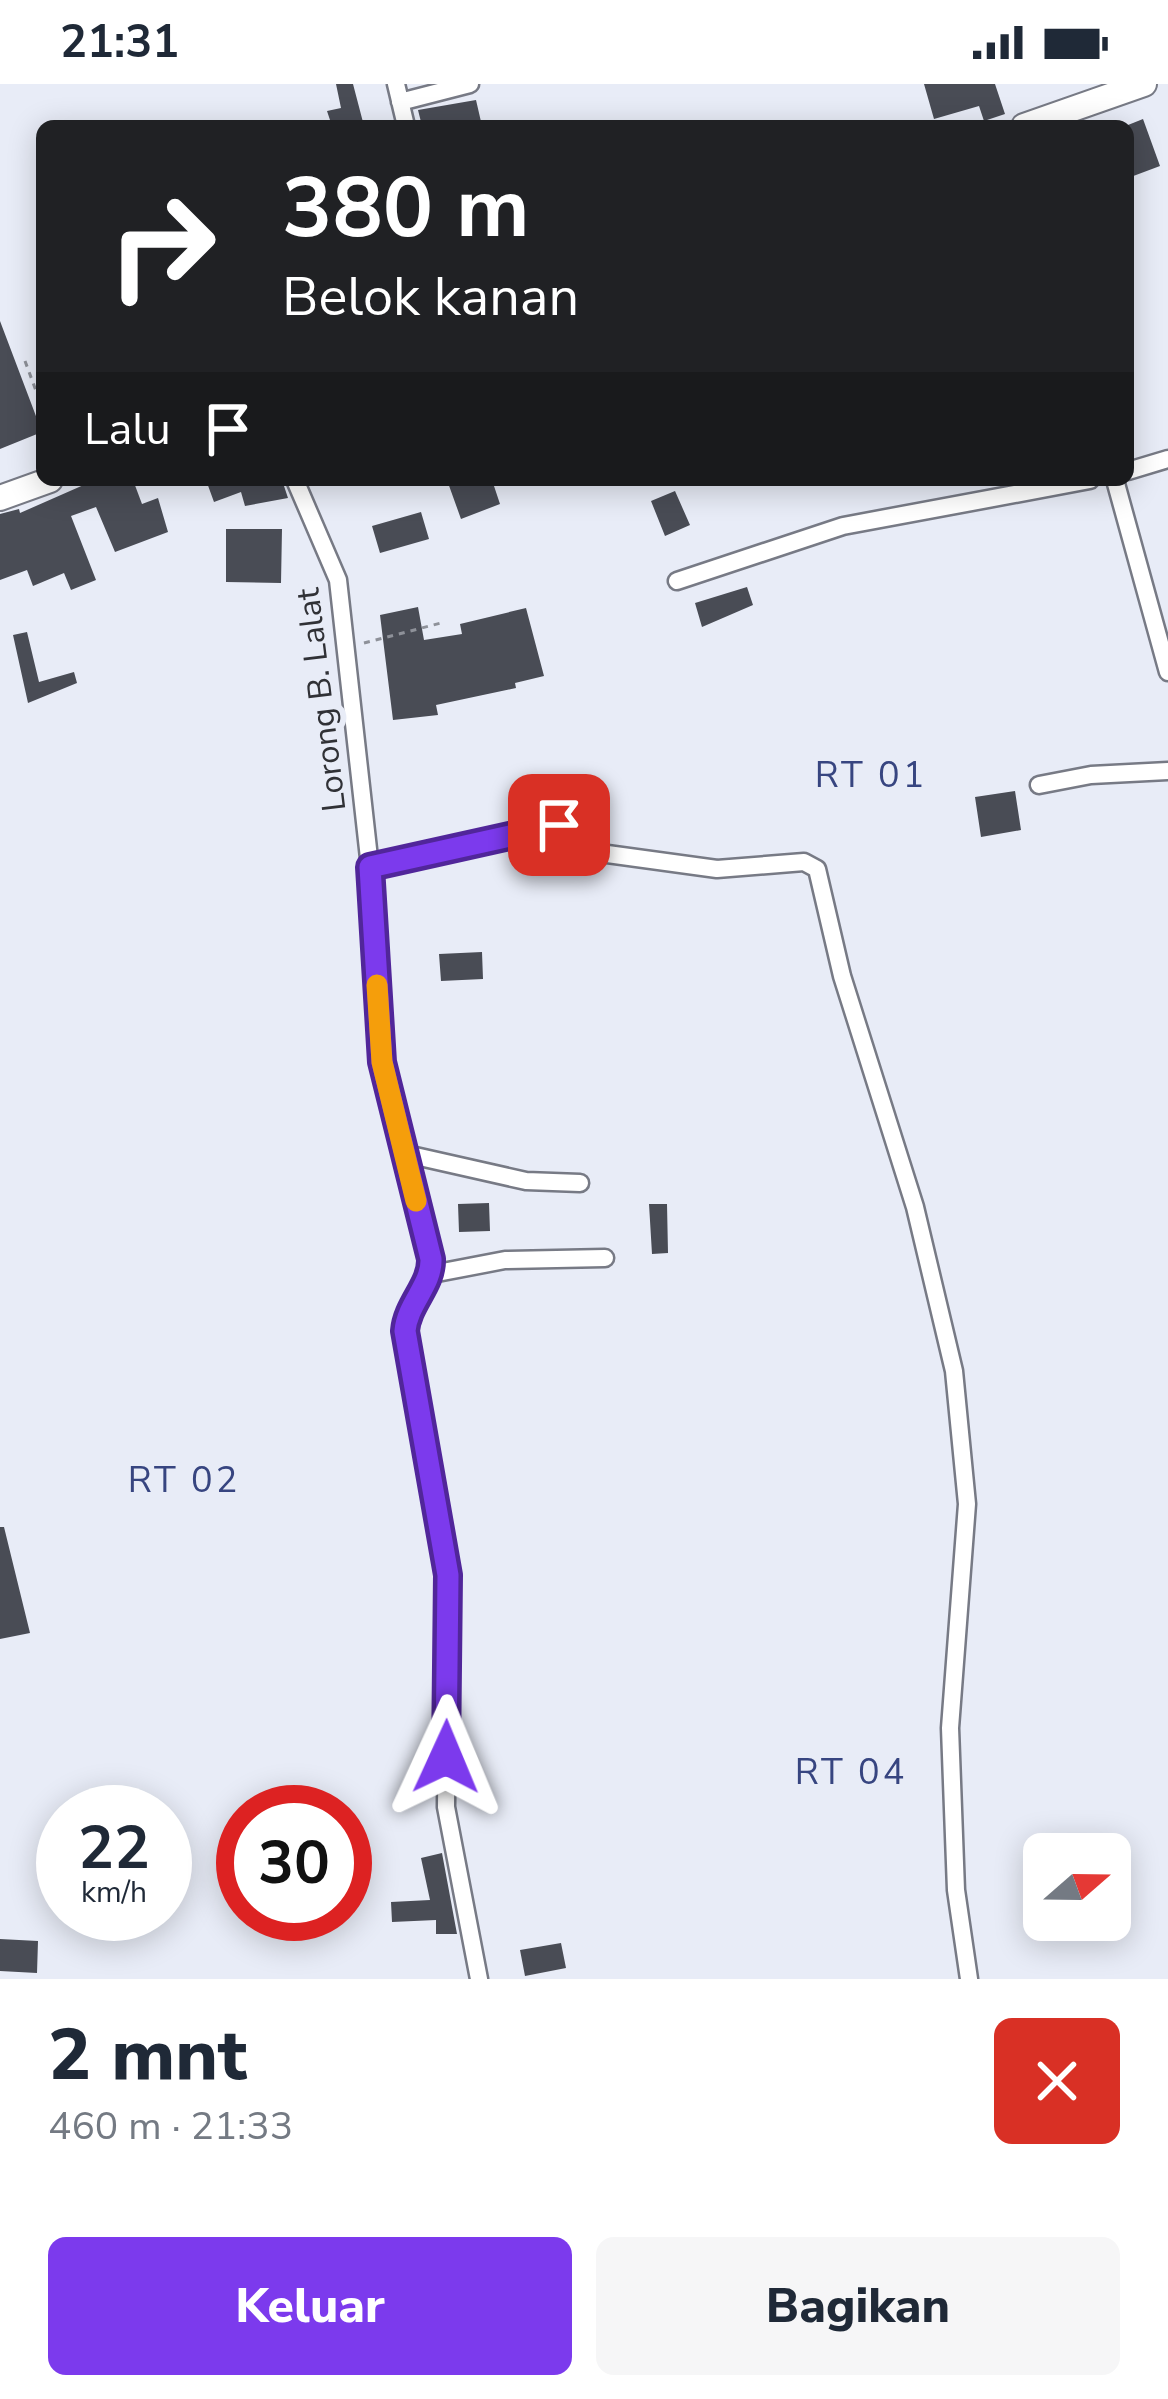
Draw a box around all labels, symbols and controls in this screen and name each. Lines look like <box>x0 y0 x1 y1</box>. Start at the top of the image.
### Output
text: 21:31 <box>60 12 179 73</box>
text: 380 m <box>282 151 530 266</box>
icon: right <box>84 168 240 324</box>
text: Belok kanan <box>282 260 579 334</box>
icon: arrive <box>195 396 261 462</box>
text: Lalu <box>84 399 171 460</box>
street label: Lorong B. Lalat <box>285 585 358 814</box>
district label: RT 01 <box>815 751 927 800</box>
pin <box>508 774 610 876</box>
icon: arrive <box>526 792 592 858</box>
district label: RT 02 <box>128 1456 240 1505</box>
position arrow <box>383 1694 509 1820</box>
district label: RT 04 <box>795 1748 907 1797</box>
speed limit sign: 30 <box>216 1785 372 1941</box>
text: 22 <box>78 1807 150 1889</box>
north arrow <box>1023 1833 1131 1941</box>
map controls <box>1023 1833 1131 1941</box>
text: km/h <box>81 1872 147 1913</box>
text: 2 mnt <box>48 2006 247 2104</box>
button: close <box>994 2018 1120 2144</box>
text: 460 m · 21:33 <box>48 2100 293 2153</box>
button: Keluar <box>48 2237 572 2375</box>
button: Bagikan <box>596 2237 1120 2375</box>

